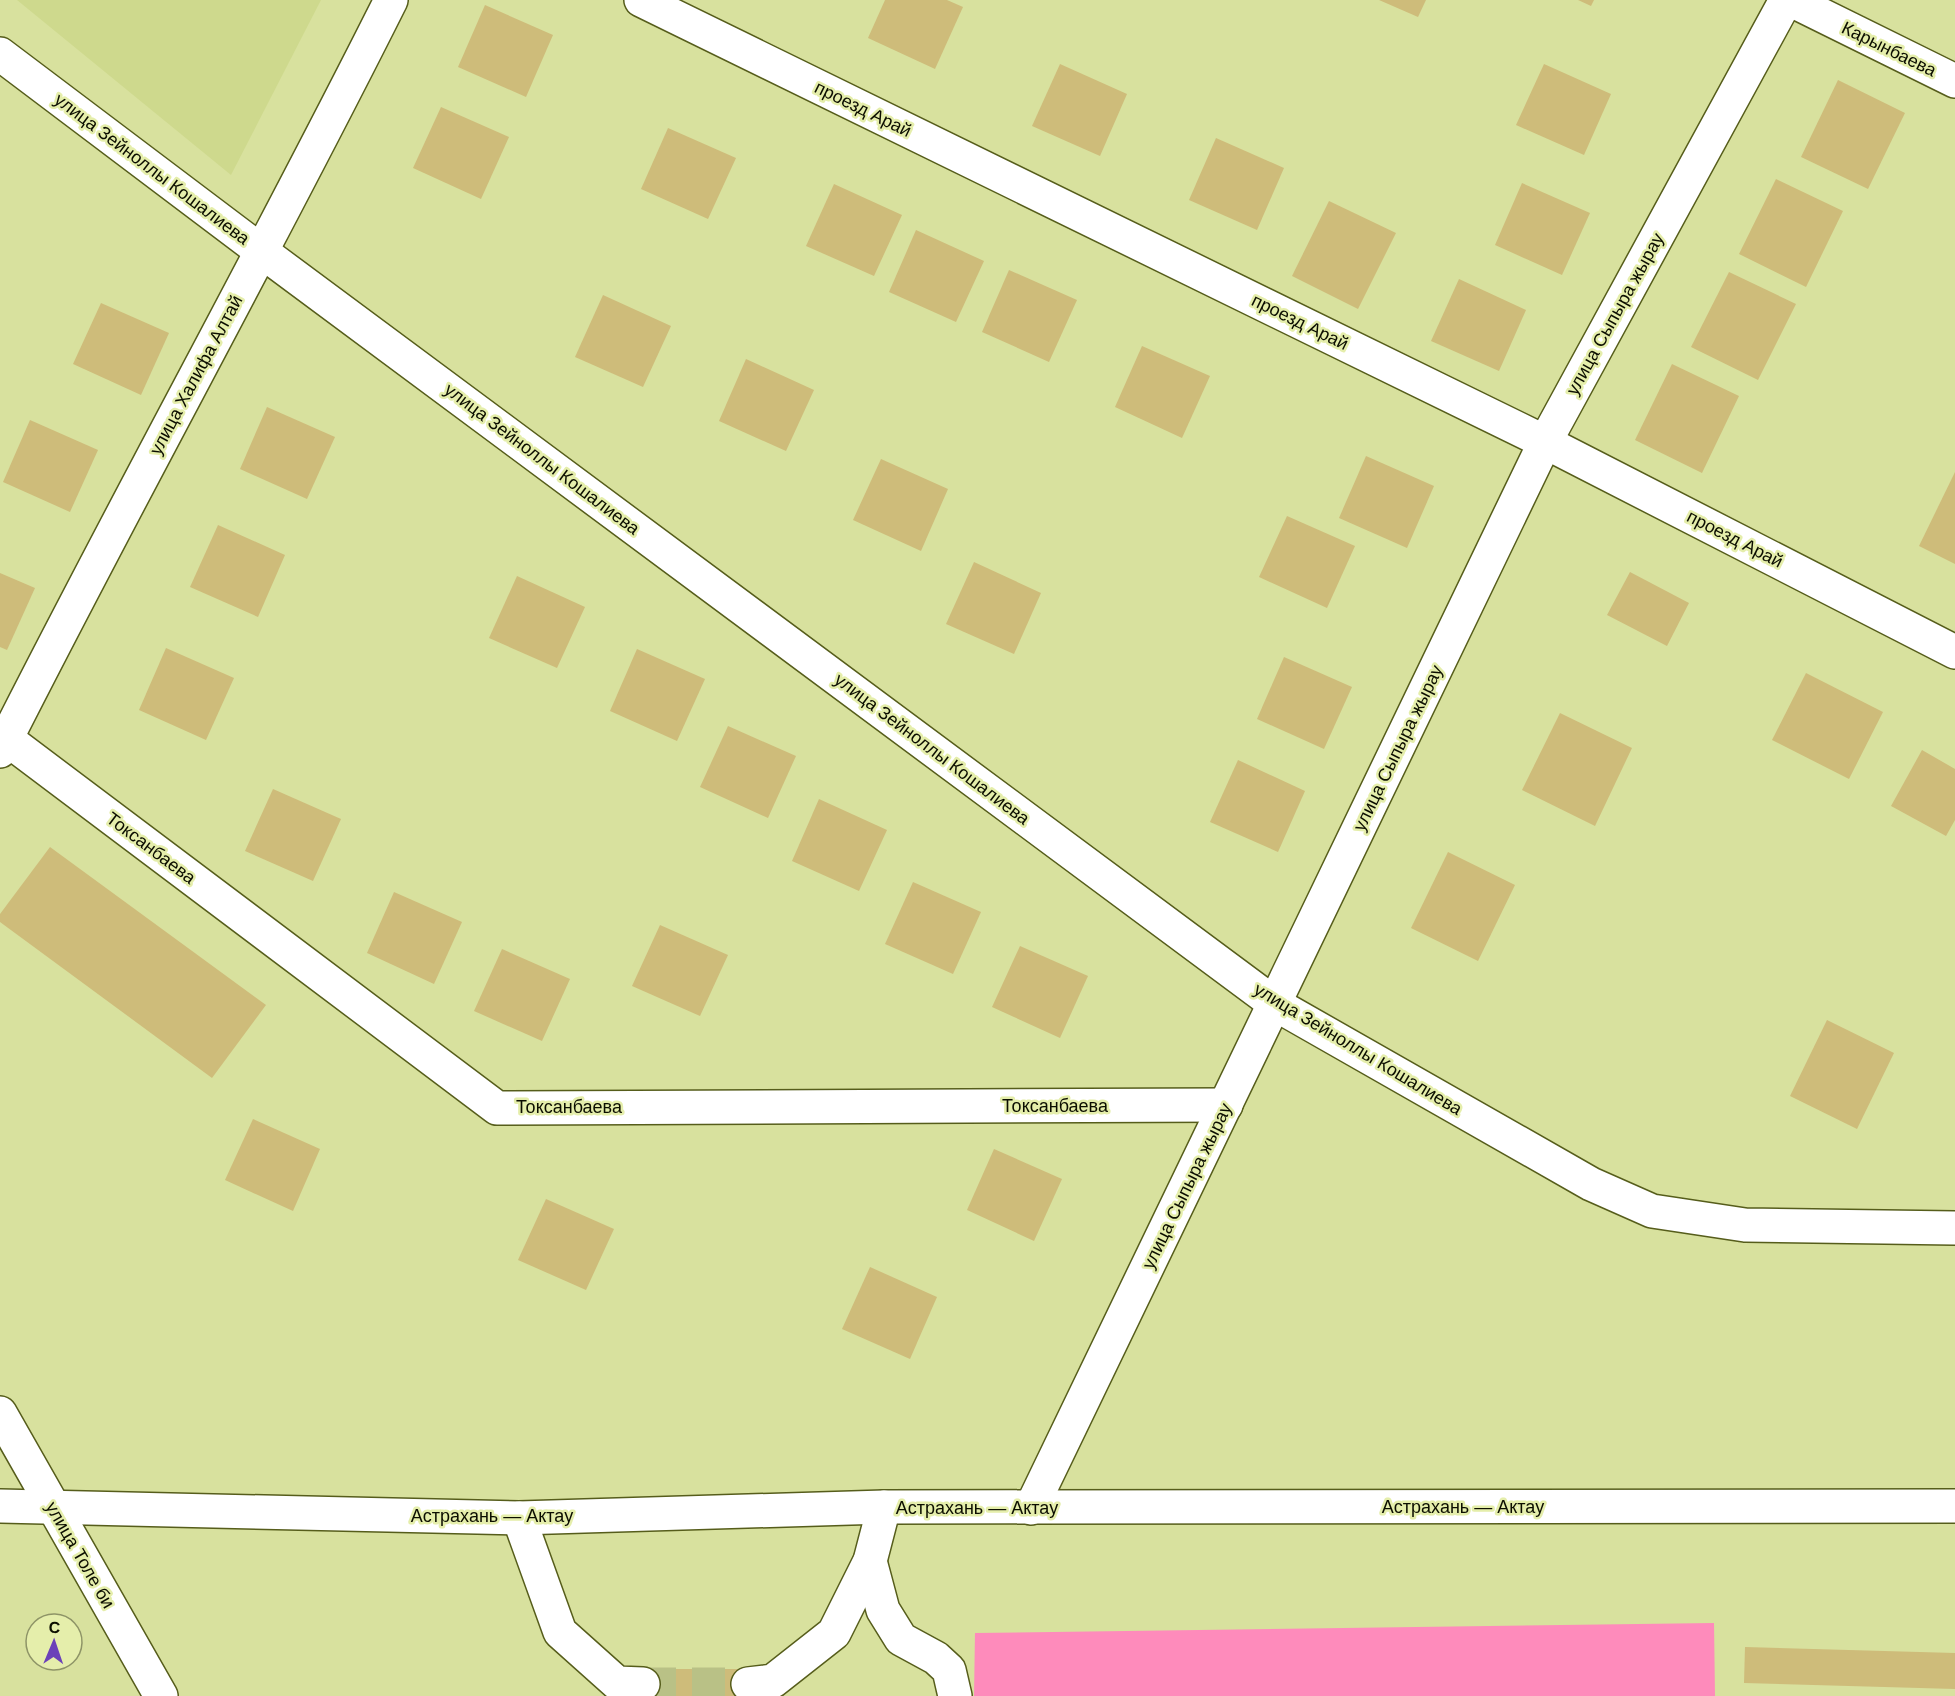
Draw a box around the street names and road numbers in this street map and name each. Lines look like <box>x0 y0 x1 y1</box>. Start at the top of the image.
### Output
street label: Карынбаева <box>1838 18 1940 81</box>
street label: проезд Арай <box>812 77 914 141</box>
street label: улица Зейноллы Кошалиева <box>51 89 254 249</box>
street label: улица Сыпыра жырау <box>1562 230 1668 398</box>
street label: проезд Арай <box>1249 290 1351 354</box>
street label: улица Халифа Алтай <box>146 292 246 458</box>
street label: улица Зейноллы Кошалиева <box>441 379 644 539</box>
street label: проезд Арай <box>1684 506 1786 572</box>
street label: улица Сыпыра жырау <box>1349 662 1447 834</box>
street label: улица Зейноллы Кошалиева <box>831 669 1034 829</box>
street label: Токсанбаева <box>103 808 200 888</box>
street label: улица Зейноллы Кошалиева <box>1250 979 1466 1120</box>
street label: Токсанбаева <box>1002 1096 1109 1116</box>
street label: Токсанбаева <box>516 1097 623 1117</box>
street label: улица Сыпыра жырау <box>1138 1100 1236 1272</box>
street label: Астрахань — Актау <box>1382 1497 1544 1517</box>
street label: улица Толе би <box>41 1498 119 1612</box>
street label: Астрахань — Актау <box>896 1498 1058 1518</box>
street label: Астрахань — Актау <box>411 1506 573 1526</box>

